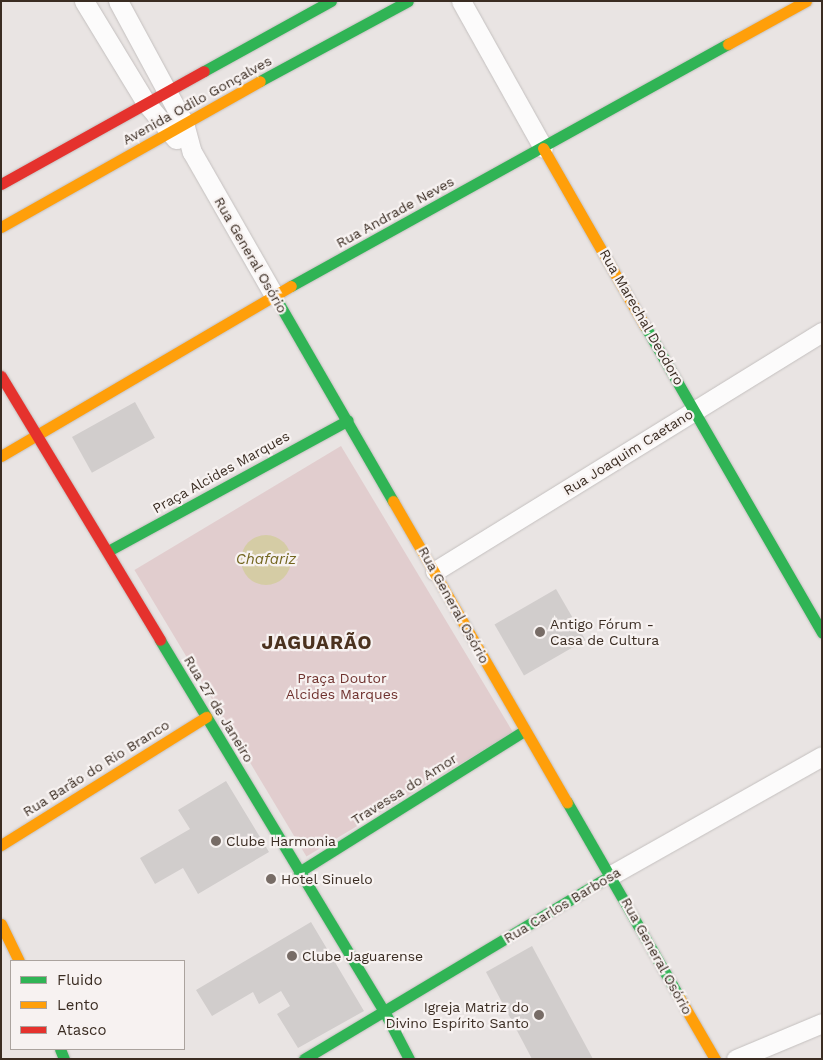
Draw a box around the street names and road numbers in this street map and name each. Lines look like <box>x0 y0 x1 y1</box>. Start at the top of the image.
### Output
street label: Avenida Odilo Gonçalves <box>119 52 275 148</box>
street label: Rua Andrade Neves <box>333 172 457 252</box>
street label: Rua General Osório <box>211 194 291 316</box>
street label: Rua Marechal Deodoro <box>596 246 688 388</box>
street label: Rua Joaquim Caetano <box>560 405 696 499</box>
street label: Praça Alcides Marques <box>149 427 293 517</box>
street label: Rua General Osório <box>415 543 493 667</box>
street label: Rua 27 de Janeiro <box>180 652 258 766</box>
street label: Rua Barão do Rio Branco <box>20 716 172 820</box>
street label: Travessa do Amor <box>348 750 460 828</box>
street label: Rua Carlos Barbosa <box>500 863 624 947</box>
street label: Rua General Osório <box>618 894 696 1018</box>

